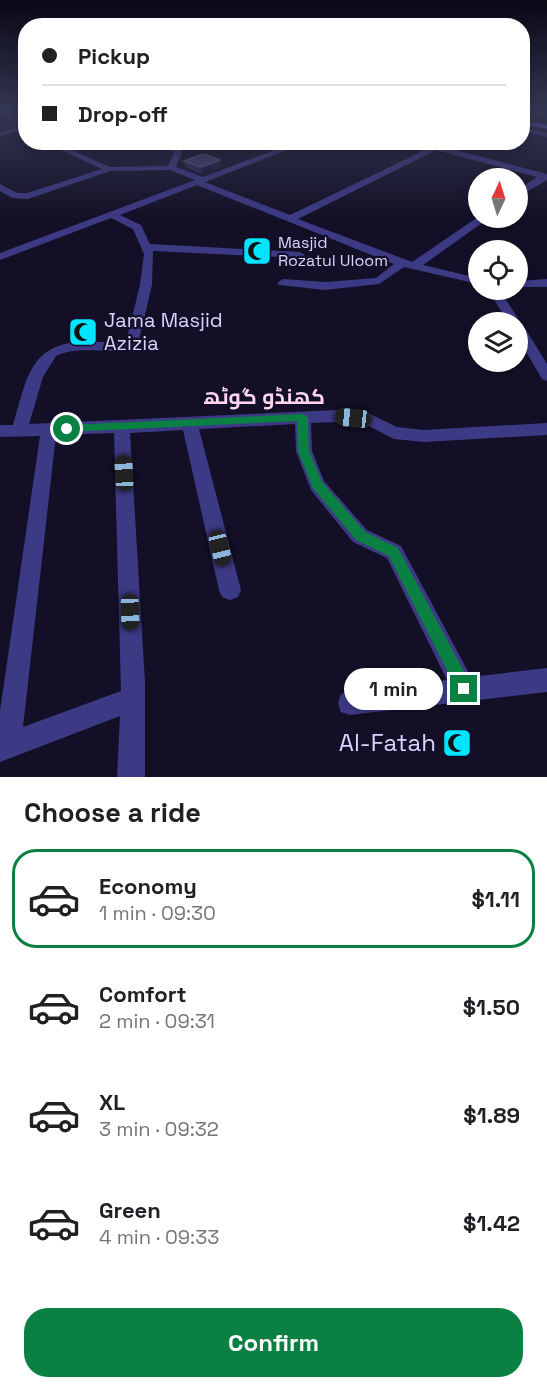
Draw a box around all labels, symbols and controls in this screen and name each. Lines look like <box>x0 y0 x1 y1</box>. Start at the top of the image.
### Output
text: Pickup <box>78 42 150 70</box>
text: Drop-off <box>78 100 168 128</box>
north arrow <box>468 168 528 228</box>
map controls <box>468 168 528 372</box>
place label: Masjid Rozatul Uloom <box>278 232 388 271</box>
mosque icon: Masjid Rozatul Uloom <box>241 235 273 267</box>
button: locate <box>468 240 528 300</box>
place label: Jama Masjid Azizia <box>104 307 223 356</box>
button: layers <box>468 312 528 372</box>
mosque icon: Jama Masjid Azizia <box>67 316 99 348</box>
district label: کھنڈو گوٹھ <box>203 383 325 410</box>
car <box>334 407 372 429</box>
route start <box>53 415 80 442</box>
car <box>114 455 134 491</box>
car <box>207 528 233 568</box>
car <box>120 594 140 630</box>
callout: 1 min <box>344 668 443 710</box>
route end <box>450 675 477 702</box>
text: 1 min <box>369 676 418 702</box>
place label: Al-Fatah <box>339 727 436 758</box>
mosque icon: Al-Fatah <box>441 727 473 759</box>
text: Choose a ride <box>24 795 201 830</box>
icon: car <box>27 872 81 926</box>
text: Economy <box>99 872 197 900</box>
text: $1.11 <box>471 885 520 913</box>
text: 1 min · 09:30 <box>99 900 216 926</box>
icon: car <box>27 980 81 1034</box>
text: Comfort <box>99 980 187 1008</box>
text: $1.50 <box>463 993 520 1021</box>
text: 2 min · 09:31 <box>99 1008 215 1034</box>
icon: car <box>27 1088 81 1142</box>
text: XL <box>99 1088 125 1116</box>
text: $1.89 <box>463 1101 520 1129</box>
text: 3 min · 09:32 <box>99 1116 219 1142</box>
icon: car <box>27 1196 81 1250</box>
text: Green <box>99 1196 161 1224</box>
text: $1.42 <box>463 1209 520 1237</box>
text: 4 min · 09:33 <box>99 1224 219 1250</box>
button: Confirm <box>24 1308 523 1377</box>

